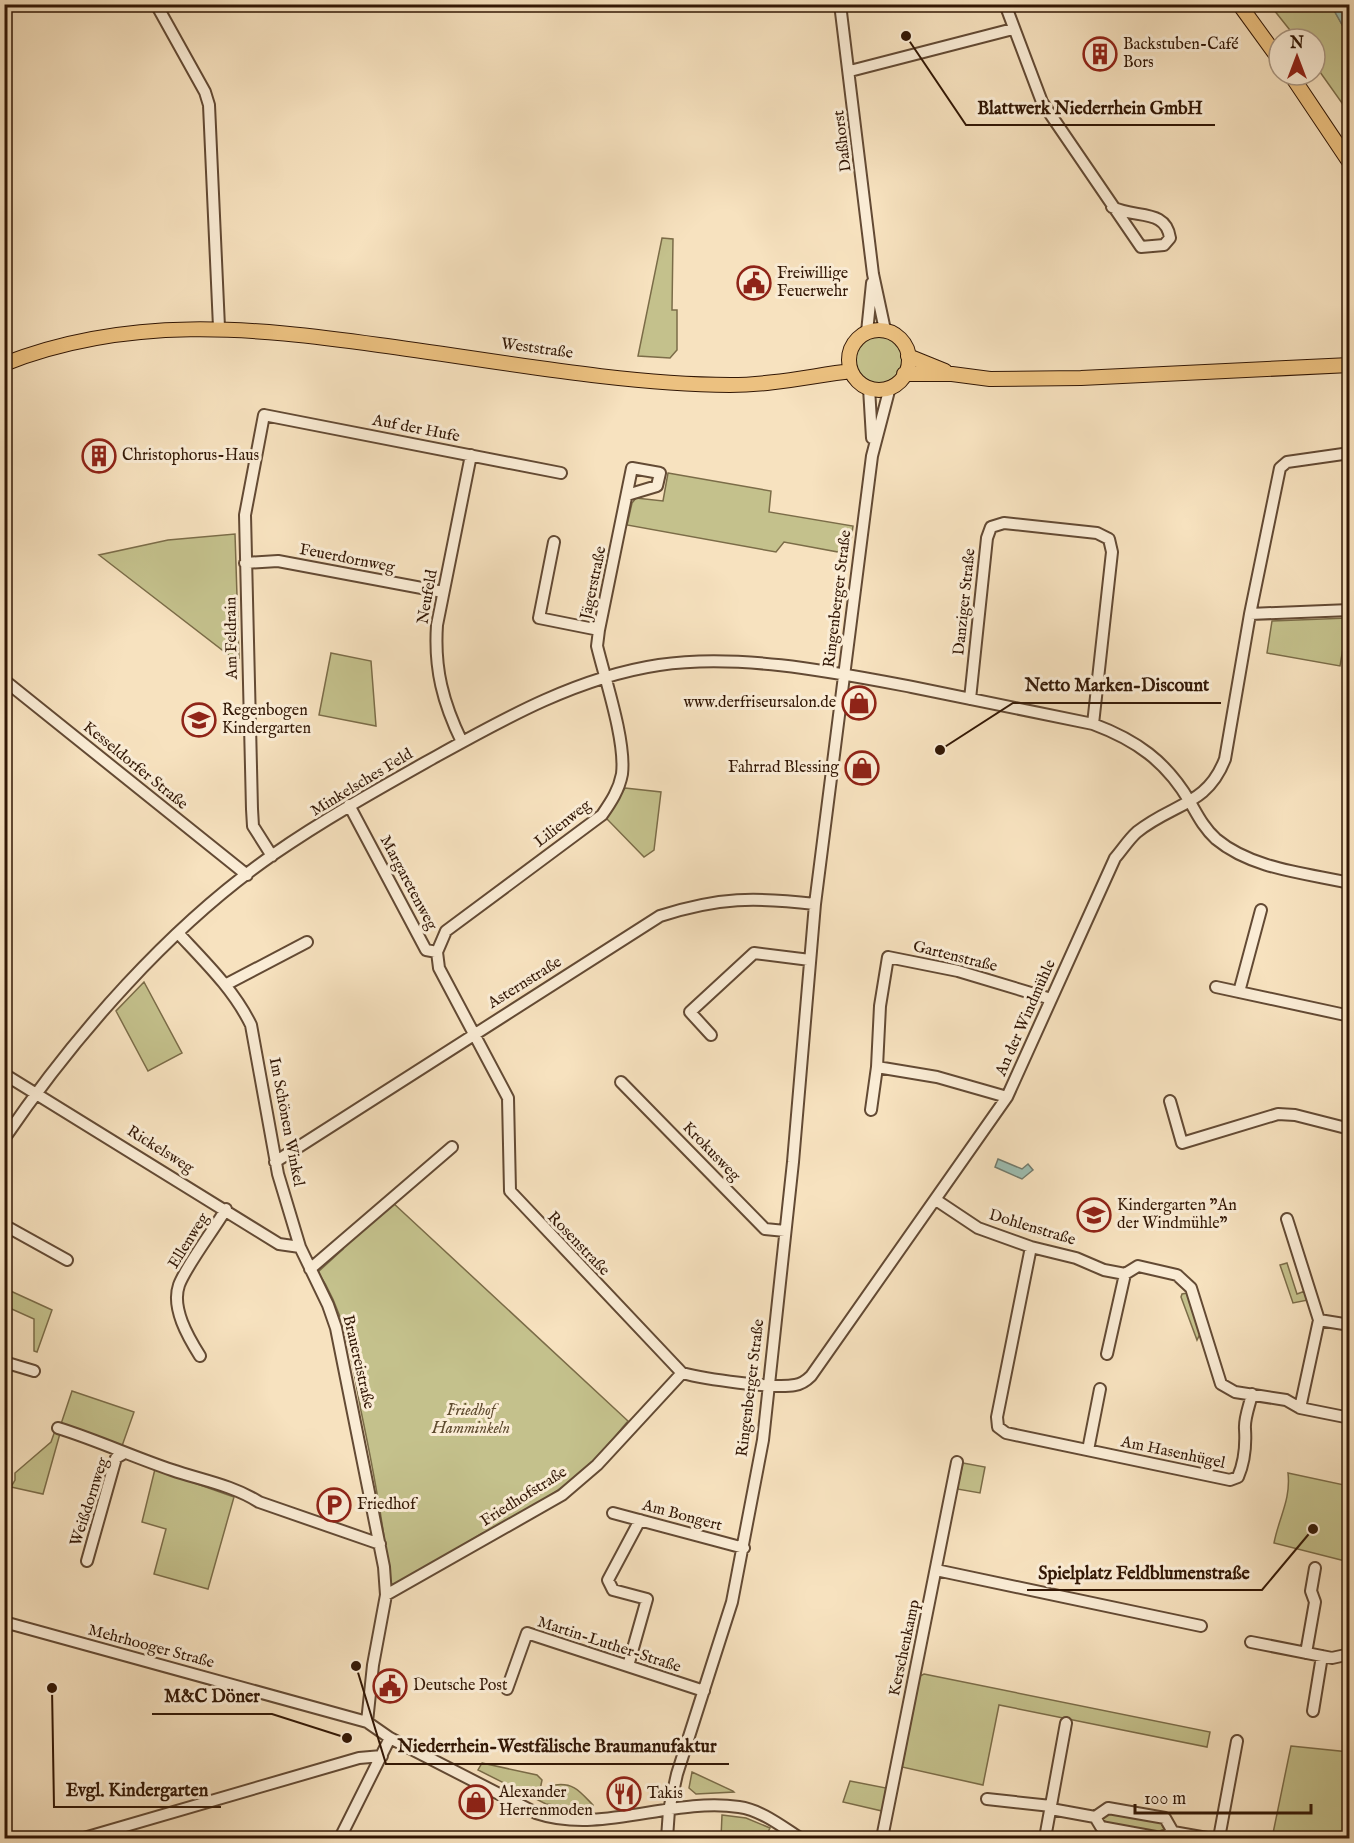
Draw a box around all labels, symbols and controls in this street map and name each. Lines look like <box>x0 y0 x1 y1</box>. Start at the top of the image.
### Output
north arrow <box>1267 27 1327 87</box>
text: N <box>1289 34 1304 54</box>
place label: Backstuben-Café Bors <box>1123 35 1239 73</box>
building icon: Backstuben-Café Bors <box>1082 36 1118 72</box>
callout: Blattwerk Niederrhein GmbH <box>966 89 1215 125</box>
text: Blattwerk Niederrhein GmbH <box>977 98 1203 121</box>
street label: Daßhorst <box>829 108 857 173</box>
place label: Freiwillige Feuerwehr <box>777 264 848 302</box>
public building icon: Freiwillige Feuerwehr <box>736 265 772 301</box>
street label: Weststraße <box>500 334 574 364</box>
street label: Auf der Hufe <box>370 411 461 447</box>
building icon: Christophorus-Haus <box>81 438 117 474</box>
place label: Christophorus-Haus <box>122 446 260 466</box>
street label: Ringenberger Straße <box>820 529 856 669</box>
street label: Feuerdornweg <box>298 540 397 578</box>
street label: Jägerstraße <box>576 545 612 623</box>
street label: Danziger Straße <box>949 548 981 656</box>
street label: Neufeld <box>413 568 443 626</box>
street label: Am Feldrain <box>221 596 243 680</box>
callout: Netto Marken-Discount <box>1013 667 1221 703</box>
text: Netto Marken-Discount <box>1024 675 1210 698</box>
shop icon: www.derfriseursalon.de <box>841 685 877 721</box>
place label: www.derfriseursalon.de <box>683 693 836 713</box>
place label: Regenbogen Kindergarten <box>222 701 311 739</box>
school or university icon: Regenbogen Kindergarten <box>181 702 217 738</box>
street label: Kesseldorfer Straße <box>78 718 192 814</box>
street label: Minkelsches Feld <box>307 744 417 821</box>
shop icon: Fahrrad Blessing <box>844 750 880 786</box>
place label: Fahrrad Blessing <box>728 758 839 778</box>
street label: Lilienweg <box>531 795 596 852</box>
street label: Margaretenweg <box>375 832 441 934</box>
street label: Gartenstraße <box>911 937 999 977</box>
street label: Asternstraße <box>484 952 566 1014</box>
street label: An der Windmühle <box>991 957 1061 1080</box>
street label: Im Schönen Winkel <box>264 1056 308 1189</box>
street label: Krokusweg <box>678 1118 744 1186</box>
street label: Rickelsweg <box>123 1122 198 1179</box>
place label: Kindergarten "An der Windmühle" <box>1117 1196 1237 1234</box>
school or university icon: Kindergarten "An der Windmühle" <box>1076 1197 1112 1233</box>
street label: Dohlenstraße <box>986 1205 1078 1251</box>
street label: Rosenstraße <box>542 1208 614 1280</box>
street label: Ellenweg <box>164 1209 214 1273</box>
street label: Brauereistraße <box>337 1313 379 1411</box>
street label: Ringenberger Straße <box>733 1318 769 1458</box>
park label: Friedhof Hamminkeln <box>431 1401 510 1439</box>
street label: Am Hasenhügel <box>1118 1432 1227 1474</box>
street label: Weißdornweg <box>66 1455 114 1549</box>
street label: Friedhofstraße <box>477 1462 571 1532</box>
parking icon: Friedhof <box>316 1487 352 1523</box>
place label: Friedhof <box>357 1495 419 1515</box>
street label: Am Bongert <box>639 1496 725 1536</box>
callout: Spielplatz Feldblumenstraße <box>1027 1554 1262 1590</box>
text: Spielplatz Feldblumenstraße <box>1038 1563 1250 1586</box>
street label: Kerschenkamp <box>885 1598 925 1698</box>
street label: Martin-Luther-Straße <box>535 1612 683 1678</box>
street label: Mehrhooger Straße <box>86 1621 216 1673</box>
public building icon: Deutsche Post <box>372 1668 408 1704</box>
place label: Deutsche Post <box>413 1676 508 1696</box>
callout: M&C Döner <box>152 1678 272 1714</box>
text: M&C Döner <box>164 1686 260 1709</box>
callout: Niederrhein-Westfälische Braumanufaktur <box>386 1728 729 1764</box>
text: Niederrhein-Westfälische Braumanufaktur <box>396 1736 717 1759</box>
callout: Evgl. Kindergarten <box>54 1771 221 1807</box>
restaurant icon: Takis <box>606 1776 642 1812</box>
scale bar <box>1135 1777 1310 1815</box>
text: Evgl. Kindergarten <box>66 1780 209 1803</box>
place label: Alexander Herrenmoden <box>498 1783 593 1821</box>
shop icon: Alexander Herrenmoden <box>458 1784 494 1820</box>
place label: Takis <box>647 1784 683 1804</box>
text: 100 m <box>1144 1788 1186 1811</box>

